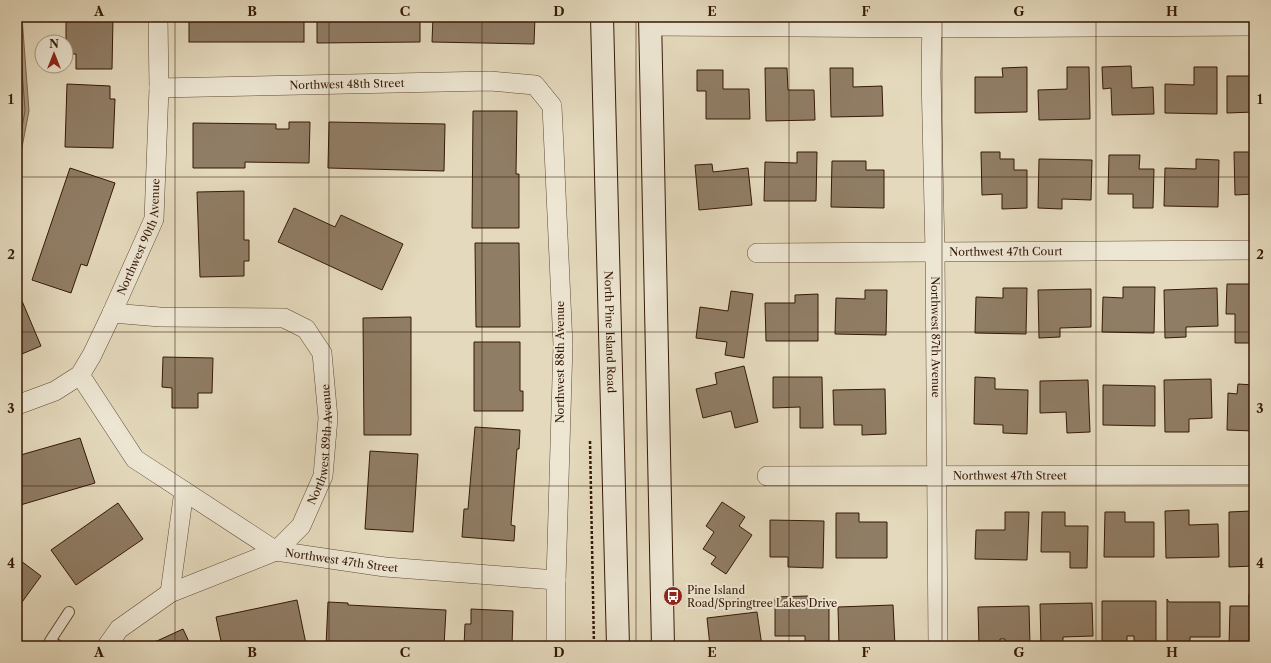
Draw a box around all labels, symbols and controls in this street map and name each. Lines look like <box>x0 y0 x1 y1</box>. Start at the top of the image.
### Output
text: A <box>93 3 105 19</box>
text: B <box>247 3 257 19</box>
text: C <box>400 3 410 19</box>
text: D <box>553 3 565 19</box>
text: E <box>707 3 717 19</box>
text: F <box>862 3 871 19</box>
text: G <box>1013 3 1025 19</box>
text: H <box>1166 3 1178 19</box>
north arrow <box>34 34 74 74</box>
text: N <box>49 37 59 51</box>
street label: Northwest 48th Street <box>289 76 405 92</box>
text: 1 <box>8 91 14 107</box>
text: 1 <box>1257 91 1263 107</box>
street label: Northwest 90th Avenue <box>114 178 163 297</box>
street label: Northwest 47th Court <box>949 244 1063 259</box>
text: 2 <box>7 246 15 262</box>
text: 2 <box>1256 246 1264 262</box>
street label: North Pine Island Road <box>601 271 619 393</box>
street label: Northwest 87th Avenue <box>928 276 943 398</box>
street label: Northwest 88th Avenue <box>553 301 567 423</box>
street label: Northwest 89th Avenue <box>304 384 335 507</box>
text: 3 <box>7 400 15 416</box>
text: 3 <box>1256 400 1264 416</box>
street label: Northwest 47th Street <box>953 468 1067 483</box>
street label: Northwest 47th Street <box>284 545 399 575</box>
text: 4 <box>7 555 15 571</box>
text: 4 <box>1256 555 1264 571</box>
place label: Pine Island Road/Springtree Lakes Drive <box>687 583 837 610</box>
bus stop icon: Pine Island Road/Springtree Lakes Drive <box>662 585 684 607</box>
text: A <box>93 644 105 660</box>
text: B <box>247 644 257 660</box>
text: C <box>400 644 410 660</box>
text: D <box>553 644 565 660</box>
text: E <box>707 644 717 660</box>
text: F <box>862 644 871 660</box>
text: G <box>1013 644 1025 660</box>
text: H <box>1166 644 1178 660</box>

